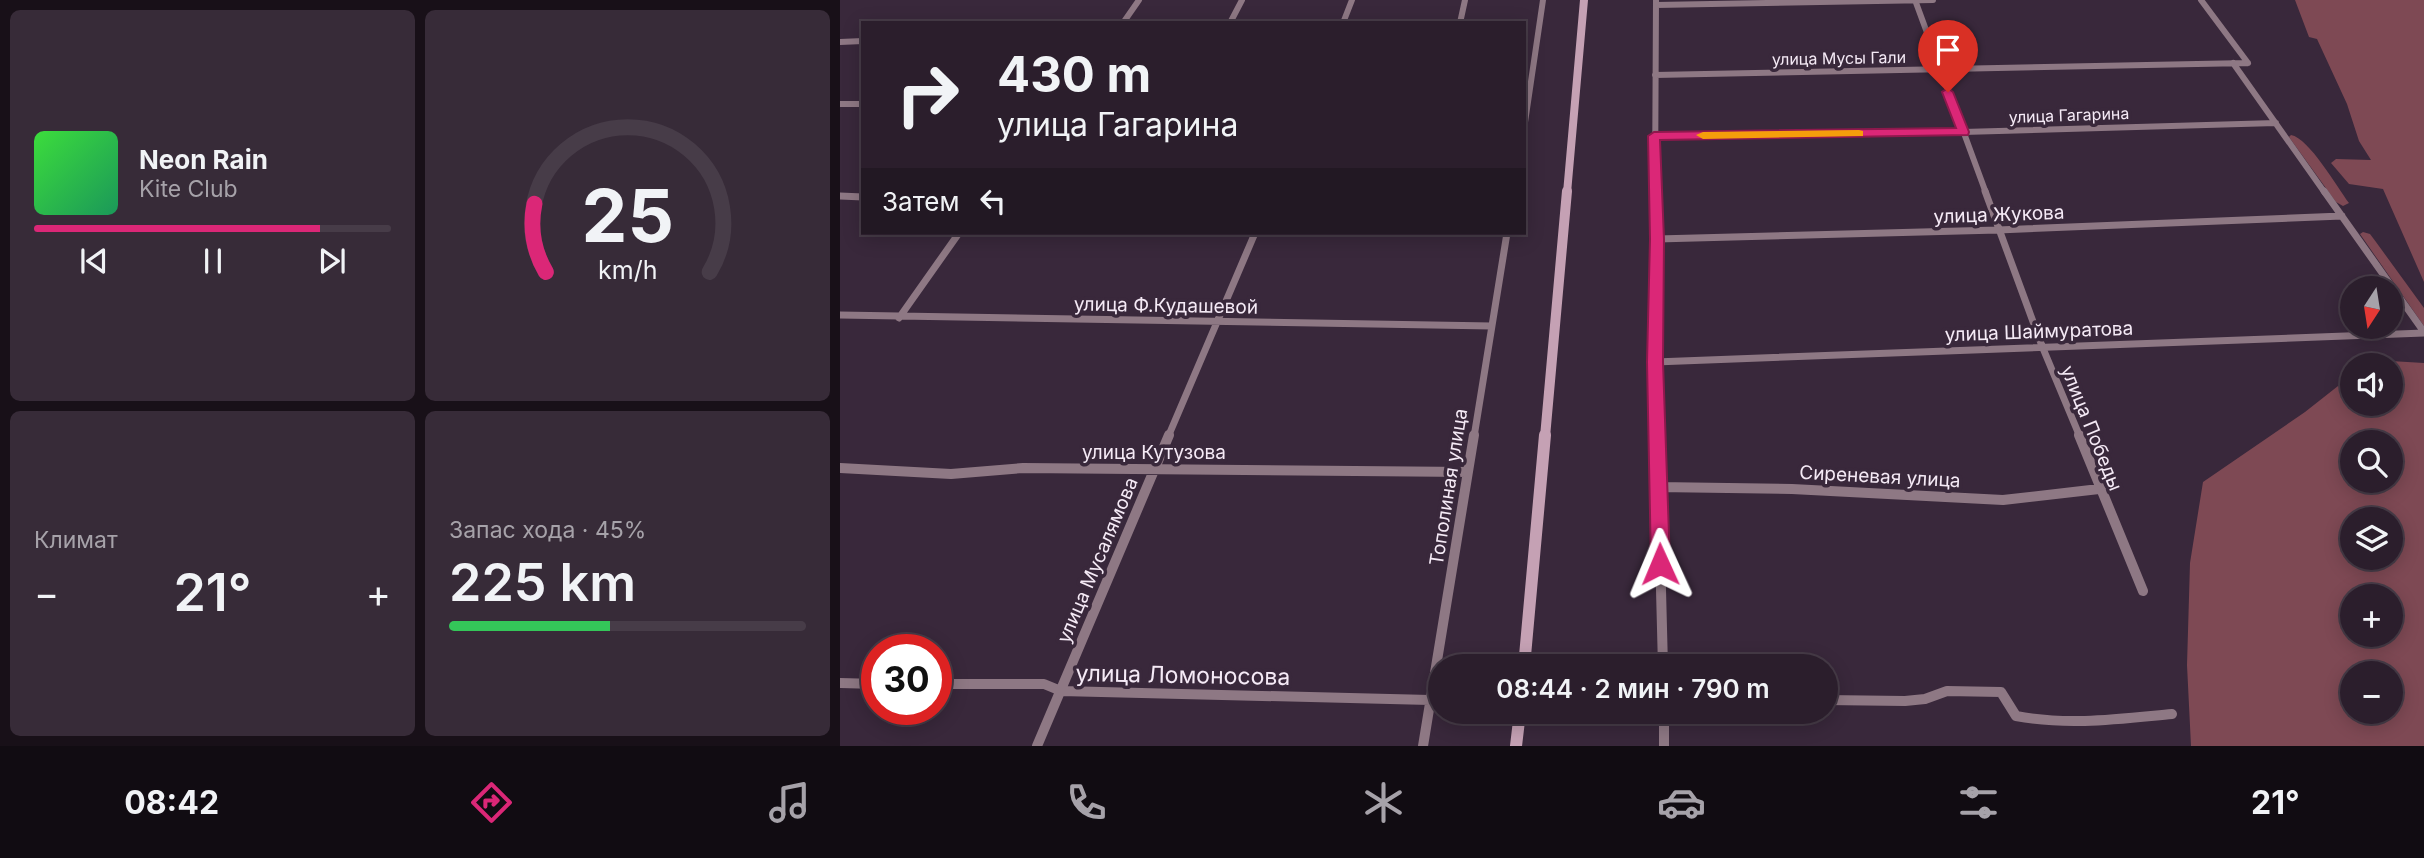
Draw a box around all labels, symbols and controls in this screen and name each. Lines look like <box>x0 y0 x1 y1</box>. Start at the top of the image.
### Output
pin <box>1918 20 1978 92</box>
icon: arrive <box>1929 31 1967 69</box>
text: 430 m <box>997 45 1151 104</box>
street label: улица Мусы Гали <box>1772 47 1906 69</box>
icon: right <box>882 49 973 140</box>
street label: улица Гагарина <box>2008 103 2130 127</box>
text: улица Гагарина <box>997 105 1238 144</box>
text: Neon Rain <box>139 144 268 175</box>
text: 25 <box>581 171 674 260</box>
text: Kite Club <box>139 175 238 203</box>
icon: left <box>974 182 1012 220</box>
text: Затем <box>882 186 960 217</box>
street label: улица Жукова <box>1933 201 2065 228</box>
icon: previous <box>75 242 113 280</box>
icon: pause <box>194 242 232 280</box>
icon: next <box>313 242 351 280</box>
text: km/h <box>598 255 657 285</box>
north arrow <box>2340 276 2403 340</box>
map controls <box>2340 276 2403 724</box>
street label: улица Ф.Кудашевой <box>1074 292 1258 319</box>
street label: улица Шаймуратова <box>1944 317 2134 346</box>
button: sound <box>2340 353 2403 416</box>
street label: улица Победы <box>2056 362 2127 494</box>
street label: Тополиная улица <box>1425 407 1472 567</box>
button: search <box>2340 430 2403 493</box>
street label: улица Кутузова <box>1082 441 1226 464</box>
street label: Сиреневая улица <box>1799 461 1961 492</box>
street label: улица Мусалямова <box>1052 474 1143 646</box>
button: layers <box>2340 507 2403 570</box>
text: Запас хода · 45% <box>449 516 646 544</box>
text: Климат <box>34 526 118 554</box>
position arrow <box>1623 527 1697 601</box>
text: 225 km <box>449 551 636 614</box>
text: 21° <box>173 561 252 624</box>
text: − <box>34 570 59 616</box>
text: + <box>366 570 391 616</box>
button: + <box>2340 584 2403 647</box>
speed limit sign: 30 <box>861 634 952 725</box>
street label: улица Ломоносова <box>1075 659 1291 691</box>
button: − <box>2340 661 2403 724</box>
text: 08:44 · 2 мин · 790 m <box>1496 673 1770 704</box>
icon: directions <box>467 778 516 827</box>
icon: music <box>765 778 814 827</box>
icon: phone <box>1062 778 1111 827</box>
icon: climate <box>1359 778 1408 827</box>
icon: car <box>1657 778 1706 827</box>
icon: filters <box>1954 778 2003 827</box>
text: 08:42 <box>124 783 219 822</box>
text: 21° <box>2251 783 2300 822</box>

